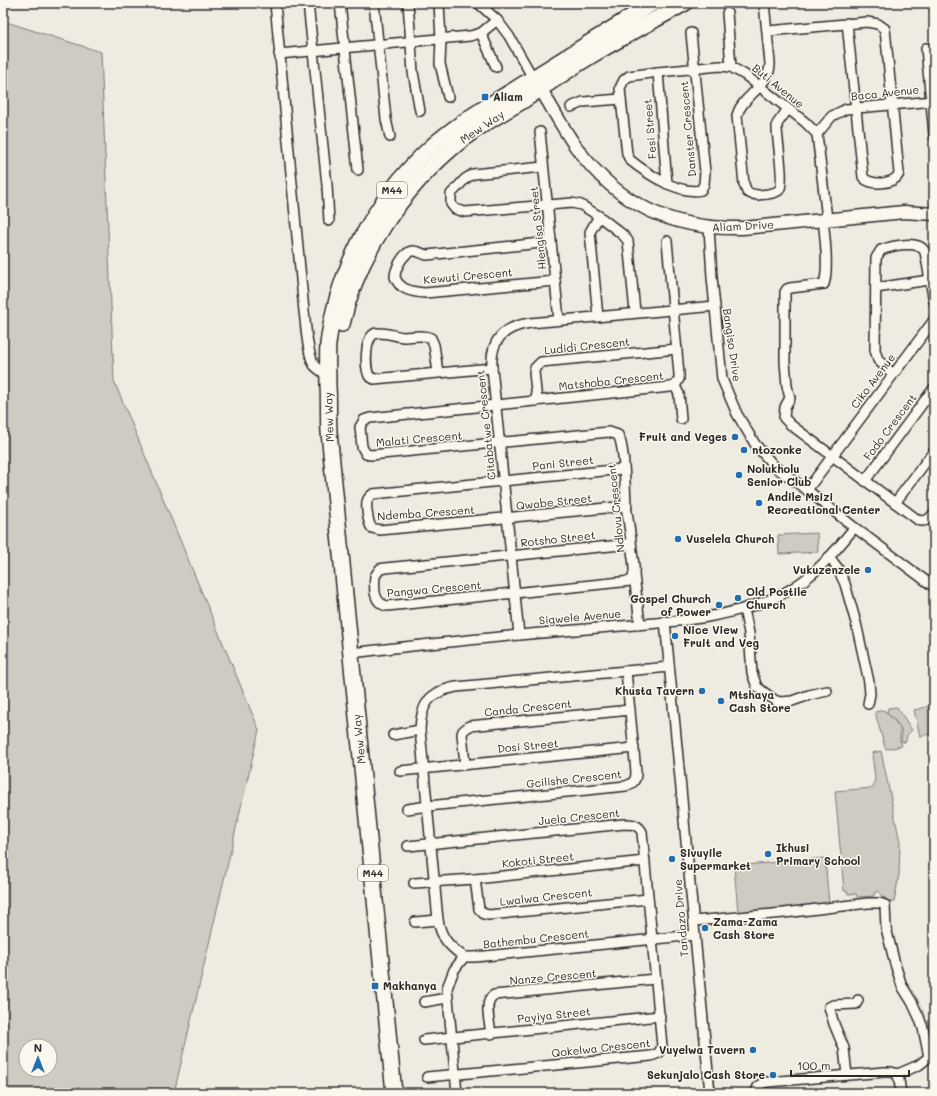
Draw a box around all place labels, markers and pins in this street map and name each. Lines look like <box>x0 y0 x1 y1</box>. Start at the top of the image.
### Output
place label: Aliam <box>493 89 523 104</box>
marker: Aliam <box>480 92 490 102</box>
place label: Fruit and Veges <box>639 429 727 444</box>
marker: Fruit and Veges <box>730 432 740 442</box>
place label: ntozonke <box>752 442 802 457</box>
marker: ntozonke <box>739 445 749 455</box>
place label: Nolukholu Senior Club <box>747 461 811 489</box>
marker: Nolukholu Senior Club <box>734 470 744 480</box>
place label: Andile Msizi Recreational Center <box>767 489 881 517</box>
marker: Andile Msizi Recreational Center <box>754 498 764 508</box>
place label: Vuselela Church <box>686 531 774 546</box>
marker: Vuselela Church <box>673 534 683 544</box>
place label: Vukuzenzele <box>793 562 860 577</box>
marker: Vukuzenzele <box>863 565 873 575</box>
place label: Old Postile Church <box>746 584 807 612</box>
place label: Gospel Church of Power <box>630 591 711 619</box>
marker: Old Postile Church <box>733 593 743 603</box>
marker: Gospel Church of Power <box>714 600 724 610</box>
place label: Nice View Fruit and Veg <box>683 622 759 650</box>
marker: Nice View Fruit and Veg <box>670 631 680 641</box>
place label: Khusta Tavern <box>615 683 694 698</box>
marker: Khusta Tavern <box>697 686 707 696</box>
place label: Mtshaya Cash Store <box>729 687 791 715</box>
marker: Mtshaya Cash Store <box>716 696 726 706</box>
place label: Ikhusi Primary School <box>776 840 860 868</box>
place label: Sivuyile Supermarket <box>680 845 751 873</box>
marker: Ikhusi Primary School <box>763 849 773 859</box>
marker: Sivuyile Supermarket <box>667 854 677 864</box>
place label: Zama-Zama Cash Store <box>713 914 778 942</box>
marker: Zama-Zama Cash Store <box>700 923 710 933</box>
place label: Makhanya <box>383 978 437 993</box>
marker: Makhanya <box>370 981 380 991</box>
place label: Vuyelwa Tavern <box>659 1042 745 1057</box>
marker: Vuyelwa Tavern <box>748 1045 758 1055</box>
place label: Sekunjalo Cash Store <box>647 1067 765 1082</box>
marker: Sekunjalo Cash Store <box>768 1070 778 1080</box>

